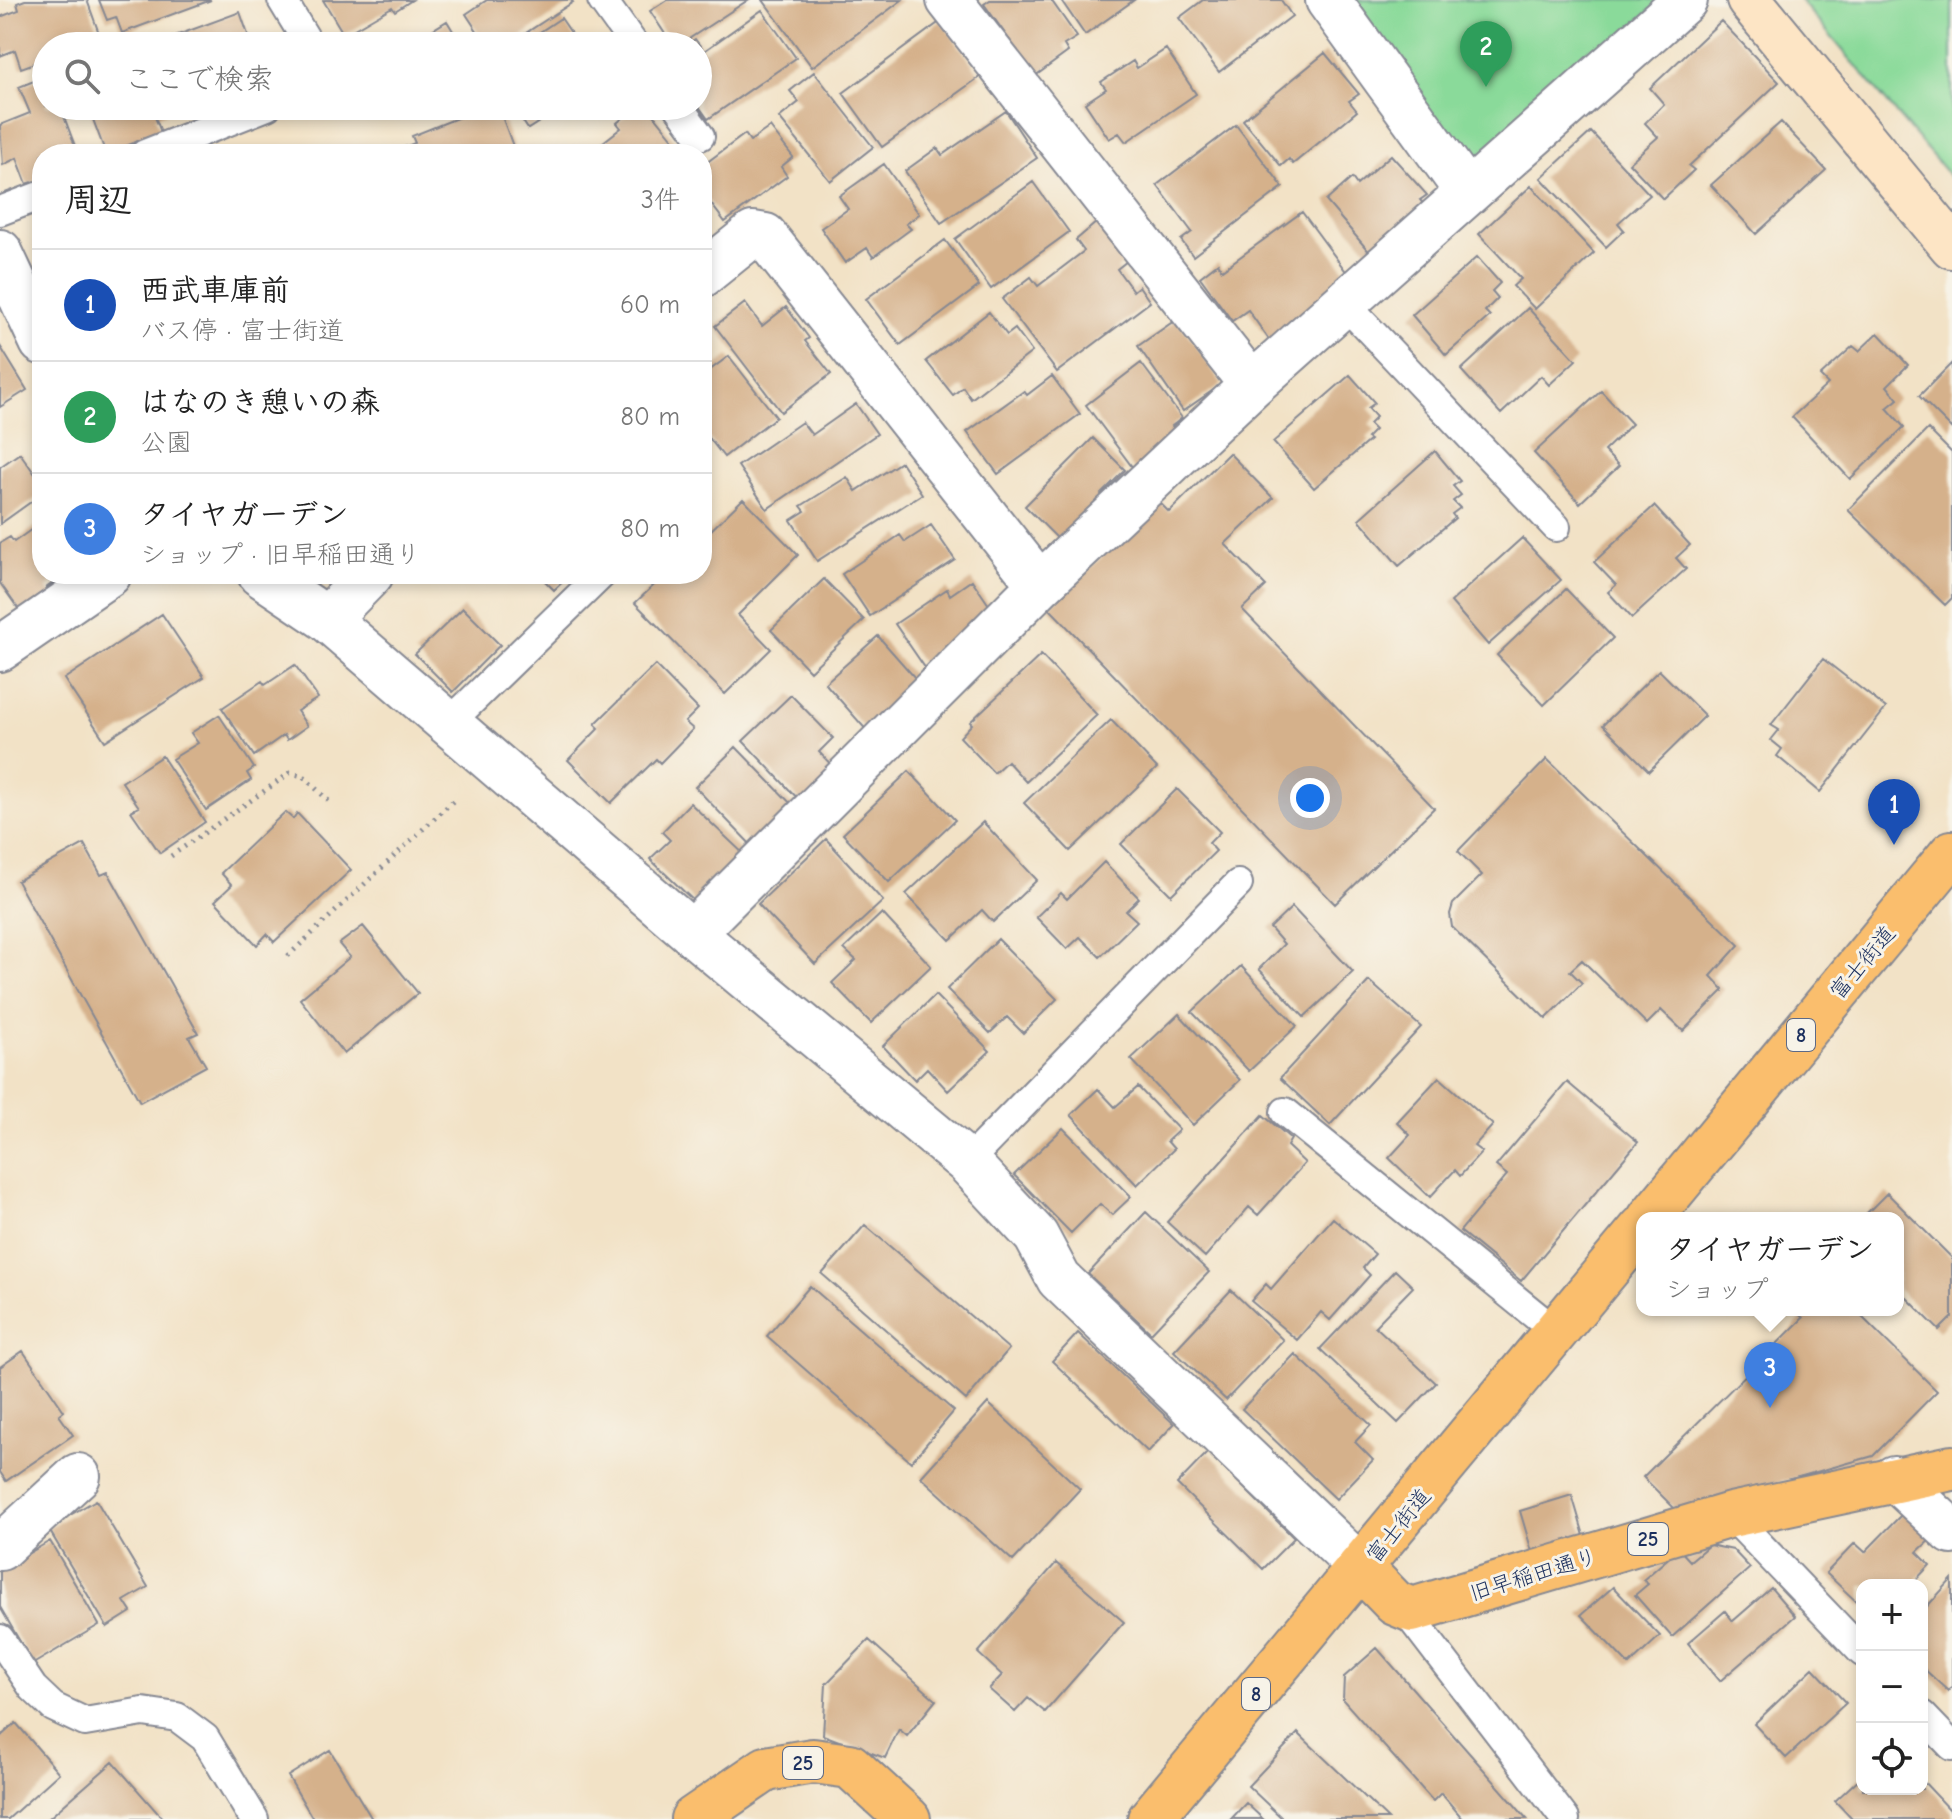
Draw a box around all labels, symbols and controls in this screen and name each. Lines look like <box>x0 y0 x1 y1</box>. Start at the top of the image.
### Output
pin: 2 <box>1460 21 1512 87</box>
search box <box>32 32 712 120</box>
icon: search <box>60 54 104 98</box>
text: ここで検索 <box>124 62 274 97</box>
text: 周辺 <box>64 180 132 220</box>
text: 3件 <box>641 185 680 215</box>
text: 西武車庫前 <box>140 273 290 308</box>
text: 1 <box>85 290 95 320</box>
text: 60 m <box>620 290 680 320</box>
text: バス停 · 富士街道 <box>140 316 344 346</box>
text: はなのき憩いの森 <box>140 385 380 420</box>
text: 2 <box>84 402 96 432</box>
text: 80 m <box>621 402 680 432</box>
text: 公園 <box>140 428 192 458</box>
text: タイヤガーデン <box>140 497 349 532</box>
text: 3 <box>84 514 96 544</box>
text: 80 m <box>621 514 680 544</box>
text: ショップ · 旧早稲田通り <box>140 540 421 570</box>
your location <box>1290 778 1330 818</box>
pin: 1 <box>1868 779 1920 845</box>
street label: 富士街道 <box>1825 921 1901 1005</box>
road number: 8 <box>1787 1019 1815 1051</box>
popup <box>1636 1212 1904 1316</box>
text: タイヤガーデン <box>1666 1232 1874 1267</box>
text: ショップ <box>1666 1275 1769 1305</box>
pin: 3 <box>1744 1342 1796 1408</box>
street label: 富士街道 <box>1361 1483 1437 1568</box>
road number: 25 <box>1628 1523 1668 1555</box>
street label: 旧早稲田通り <box>1466 1543 1600 1607</box>
map controls <box>1856 1579 1928 1795</box>
button: + <box>1856 1579 1928 1651</box>
button: − <box>1856 1651 1928 1723</box>
road number: 8 <box>1242 1678 1270 1710</box>
button: locate <box>1856 1723 1928 1795</box>
road number: 25 <box>783 1747 823 1779</box>

